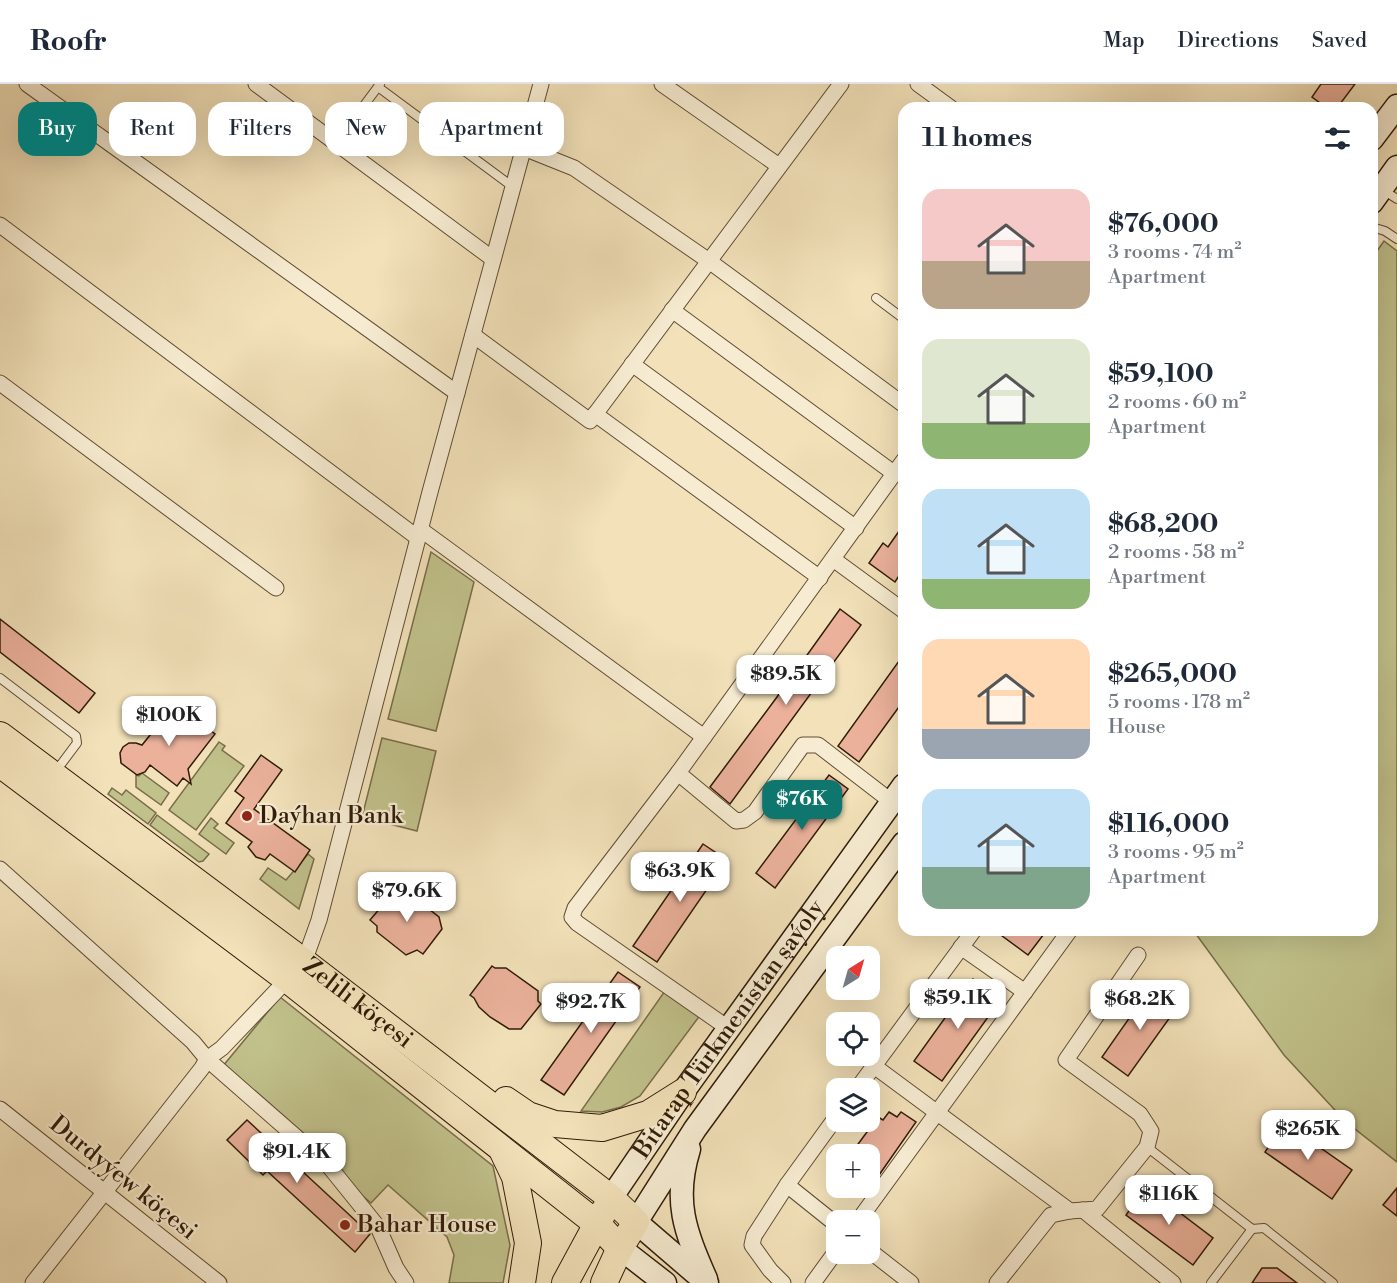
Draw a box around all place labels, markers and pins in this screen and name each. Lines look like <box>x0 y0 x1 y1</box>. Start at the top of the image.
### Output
pin: $89.5K <box>737 655 835 706</box>
pin: $100K <box>127 696 211 747</box>
pin: $76K <box>766 780 838 831</box>
place label: Daýhan Bank <box>259 801 404 831</box>
marker: Daýhan Bank <box>240 809 254 823</box>
pin: $63.9K <box>631 852 729 903</box>
pin: $79.6K <box>358 872 456 923</box>
pin: $59.1K <box>909 979 1007 1030</box>
pin: $68.2K <box>1091 980 1189 1031</box>
pin: $92.7K <box>542 983 640 1034</box>
pin: $265K <box>1266 1110 1350 1161</box>
pin: $91.4K <box>248 1133 346 1184</box>
pin: $116K <box>1127 1175 1211 1226</box>
place label: Bahar House <box>356 1210 497 1240</box>
marker: Bahar House <box>338 1218 352 1232</box>

